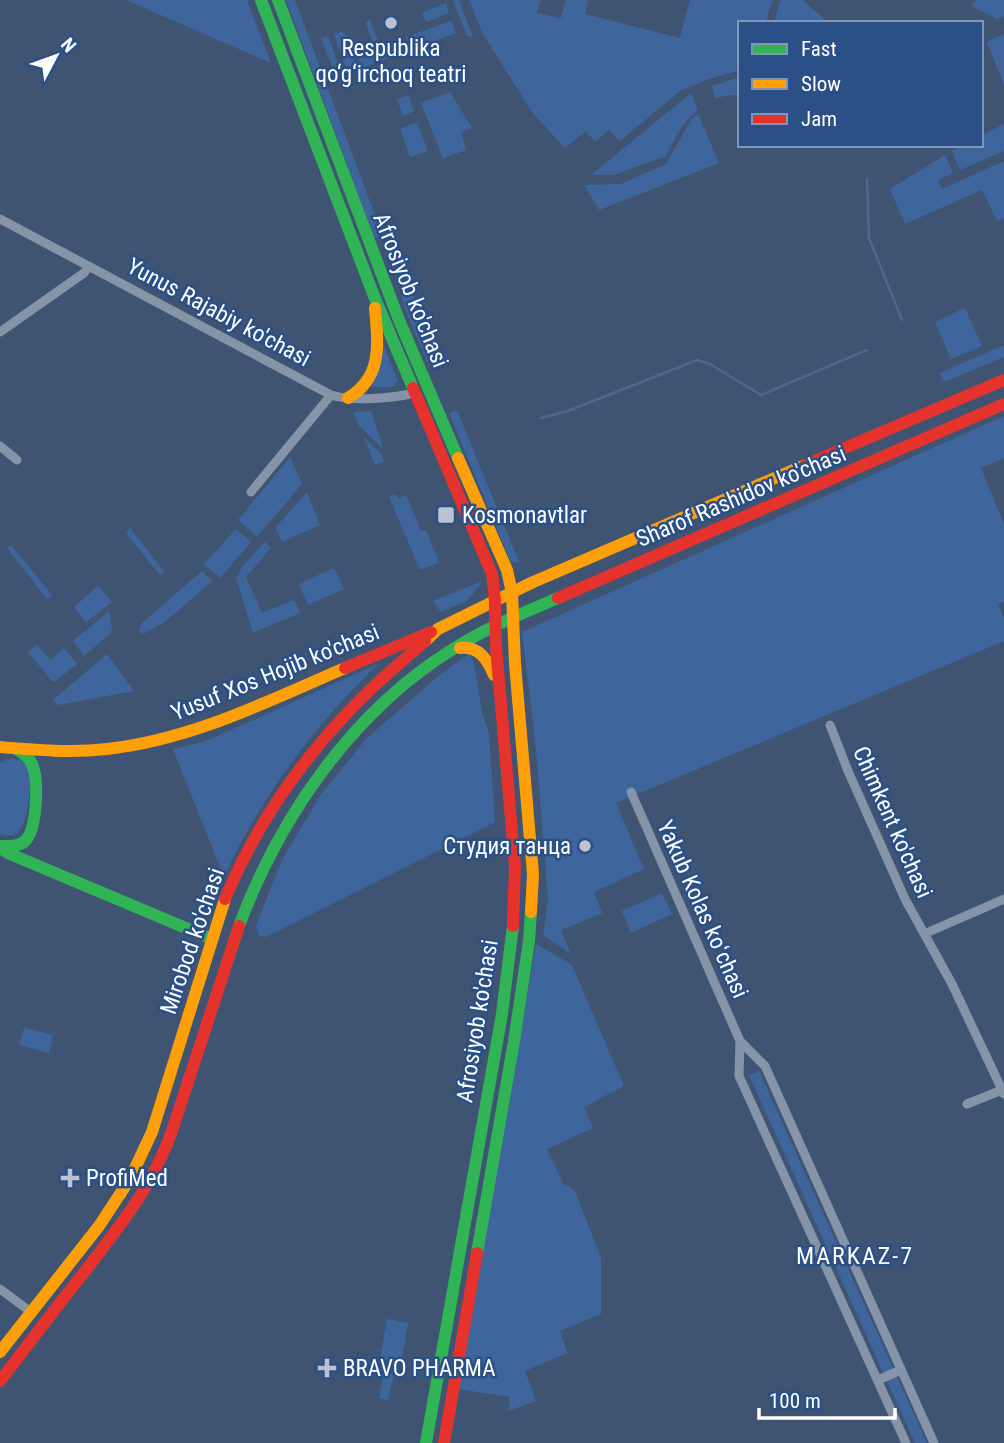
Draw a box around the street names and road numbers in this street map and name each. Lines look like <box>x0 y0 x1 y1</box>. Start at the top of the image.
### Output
street label: Afrosiyob ko'chasi <box>367 209 454 371</box>
street label: Yunus Rajabiy ko'chasi <box>122 253 315 372</box>
street label: Sharof Rashidov ko'chasi <box>632 440 850 553</box>
street label: Yusuf Xos Hojib ko'chasi <box>167 618 383 727</box>
street label: Chimkent ko'chasi <box>847 742 938 902</box>
street label: Yakub Kolas koʻchasi <box>651 816 754 1002</box>
street label: Mirobod ko'chasi <box>155 865 230 1018</box>
street label: Afrosiyob ko'chasi <box>451 938 504 1104</box>

